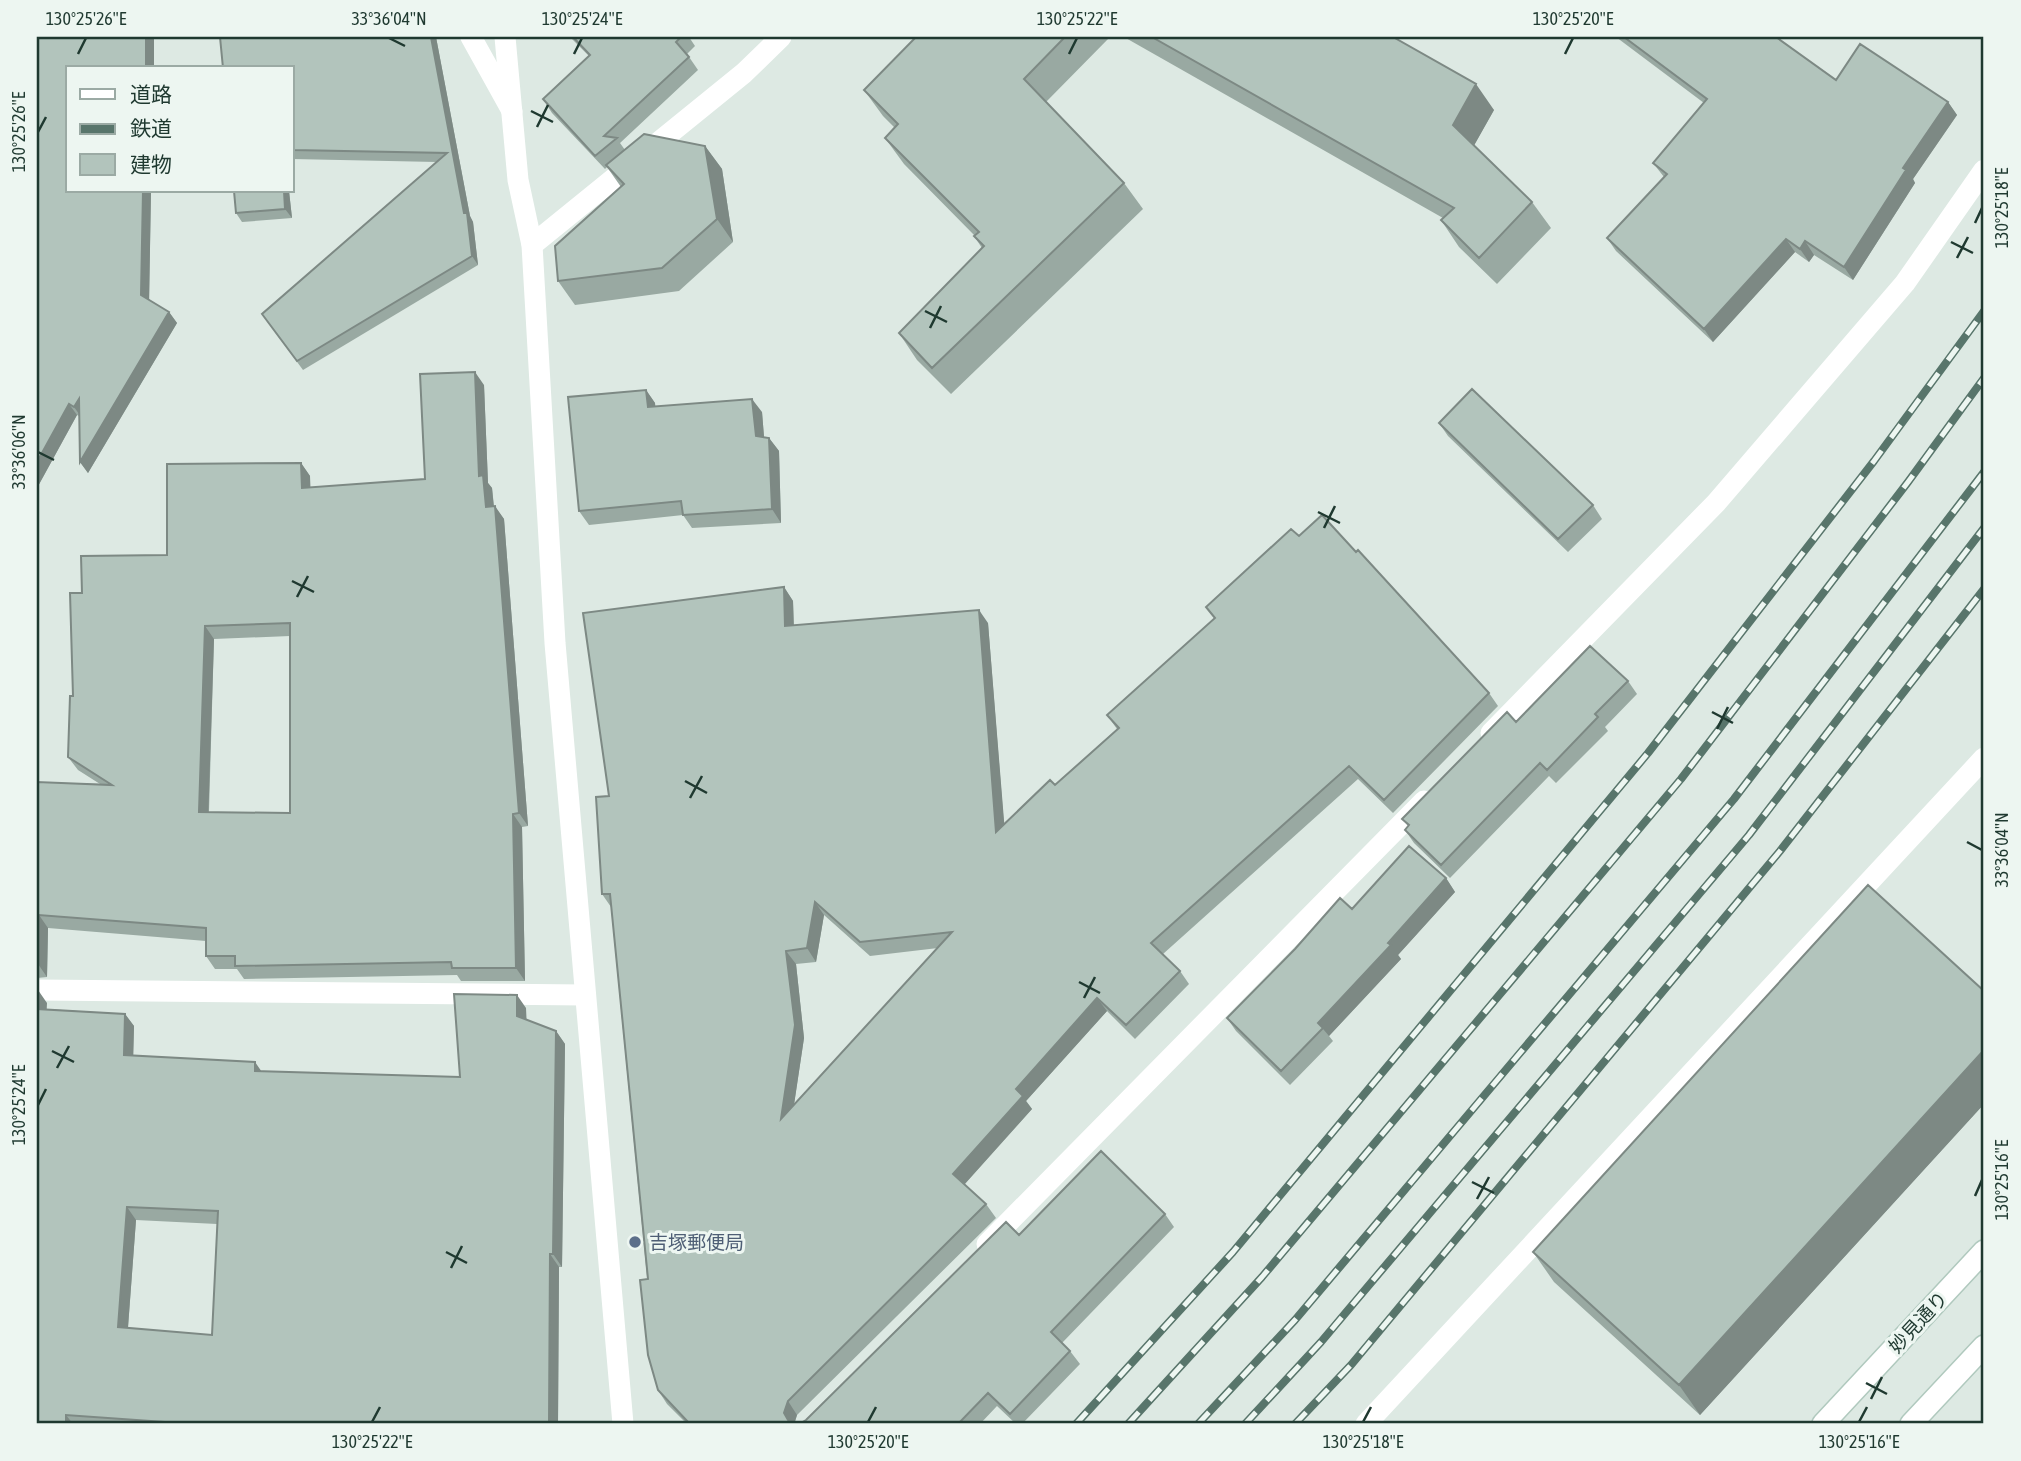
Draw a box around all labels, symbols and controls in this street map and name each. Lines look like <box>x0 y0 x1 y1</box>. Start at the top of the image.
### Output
text: 130°25'26"E <box>46 8 127 29</box>
text: 33°36'04"N <box>351 8 427 29</box>
text: 130°25'24"E <box>542 8 623 29</box>
text: 130°25'22"E <box>1037 8 1118 29</box>
text: 130°25'20"E <box>1533 8 1614 29</box>
legend <box>66 66 294 192</box>
text: 道路 <box>130 82 172 106</box>
text: 130°25'26"E <box>8 91 29 172</box>
text: 鉄道 <box>130 116 172 140</box>
text: 建物 <box>130 152 172 176</box>
text: 130°25'18"E <box>1991 167 2012 248</box>
text: 33°36'06"N <box>8 414 29 490</box>
text: 33°36'04"N <box>1991 812 2012 888</box>
text: 130°25'24"E <box>8 1064 29 1145</box>
text: 130°25'16"E <box>1991 1139 2012 1220</box>
place label: 吉塚郵便局 <box>649 1231 744 1253</box>
marker: 吉塚郵便局 <box>627 1234 643 1250</box>
street label: 妙見通り <box>1884 1287 1952 1357</box>
text: 130°25'22"E <box>332 1431 413 1452</box>
text: 130°25'20"E <box>828 1431 909 1452</box>
text: 130°25'18"E <box>1323 1431 1404 1452</box>
text: 130°25'16"E <box>1819 1431 1900 1452</box>

